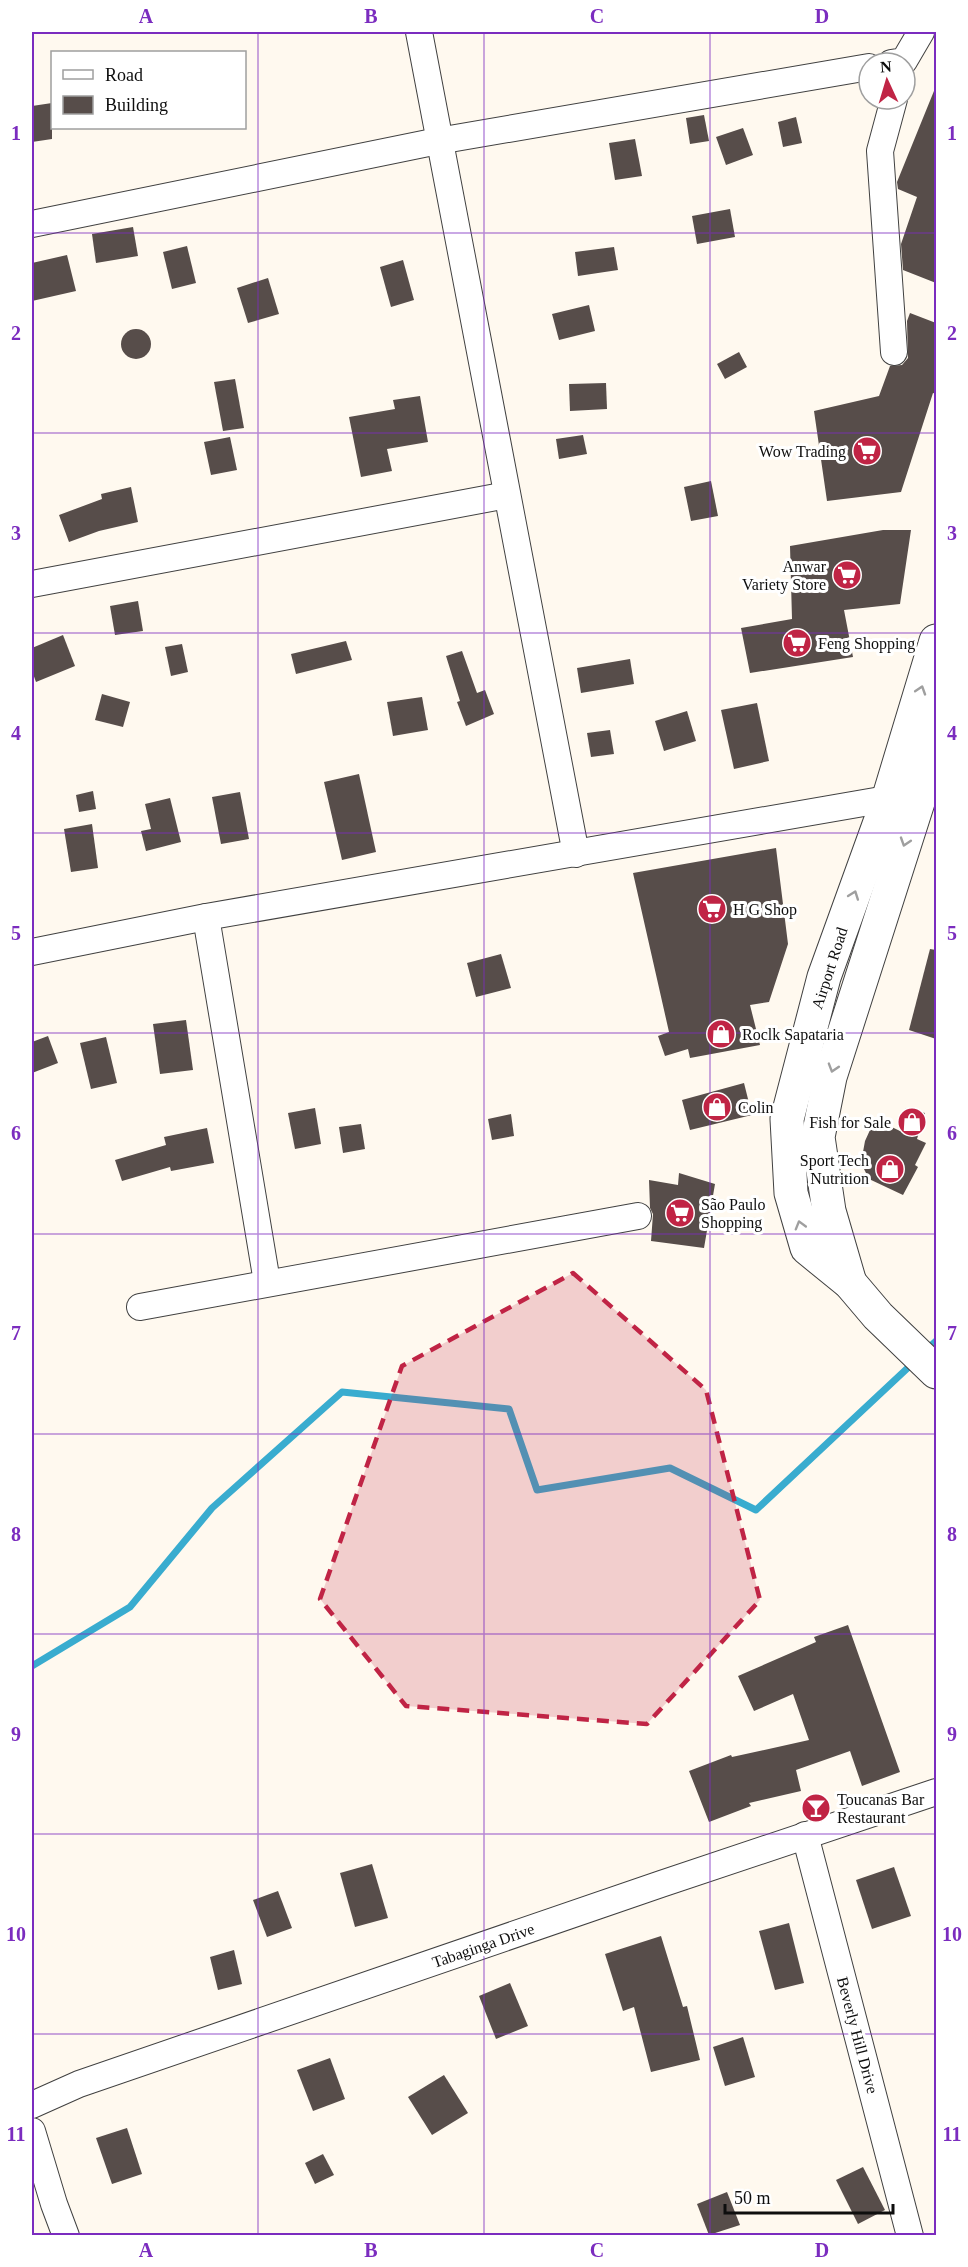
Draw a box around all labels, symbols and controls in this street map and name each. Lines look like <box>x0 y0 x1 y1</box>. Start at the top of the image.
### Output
text: A <box>139 5 154 27</box>
text: B <box>364 5 378 27</box>
text: C <box>590 5 604 27</box>
text: D <box>815 5 829 27</box>
legend <box>51 51 246 129</box>
north arrow <box>857 51 917 111</box>
text: N <box>880 58 893 75</box>
text: Road <box>105 65 143 85</box>
text: Building <box>105 95 168 115</box>
text: 1 <box>11 122 21 144</box>
text: 1 <box>947 122 957 144</box>
text: 2 <box>11 322 21 344</box>
text: 2 <box>947 322 957 344</box>
supermarket icon: Wow Trading <box>851 435 883 467</box>
place label: Wow Trading <box>759 443 846 461</box>
text: 3 <box>11 522 21 544</box>
text: 3 <box>947 522 957 544</box>
place label: Anwar Variety Store <box>742 558 827 594</box>
supermarket icon: Anwar Variety Store <box>831 559 863 591</box>
supermarket icon: Feng Shopping <box>781 627 813 659</box>
place label: Feng Shopping <box>818 635 915 653</box>
one-way arrow <box>914 685 926 696</box>
text: 4 <box>11 722 21 744</box>
text: 4 <box>947 722 957 744</box>
one-way arrow <box>900 836 912 847</box>
one-way arrow <box>847 890 859 901</box>
supermarket icon: H G Shop <box>696 893 728 925</box>
place label: H G Shop <box>733 901 797 919</box>
text: 5 <box>11 922 21 944</box>
text: 5 <box>947 922 957 944</box>
street label: Airport Road <box>808 925 852 1011</box>
shop icon: Roclk Sapataria <box>705 1018 737 1050</box>
place label: Roclk Sapataria <box>742 1026 844 1044</box>
one-way arrow <box>828 1062 840 1073</box>
shop icon: Colin <box>701 1091 733 1123</box>
place label: Colin <box>738 1099 774 1116</box>
shop icon: Fish for Sale <box>896 1106 928 1138</box>
place label: Fish for Sale <box>809 1114 891 1131</box>
text: 6 <box>11 1122 21 1144</box>
text: 6 <box>947 1122 957 1144</box>
place label: Sport Tech Nutrition <box>800 1152 869 1187</box>
shop icon: Sport Tech Nutrition <box>874 1153 906 1185</box>
place label: São Paulo Shopping <box>701 1196 765 1232</box>
supermarket icon: São Paulo Shopping <box>664 1197 696 1229</box>
one-way arrow <box>795 1220 807 1231</box>
text: 7 <box>11 1322 21 1344</box>
text: 7 <box>947 1322 957 1344</box>
text: 8 <box>11 1523 21 1545</box>
text: 8 <box>947 1523 957 1545</box>
text: 9 <box>11 1723 21 1745</box>
text: 9 <box>947 1723 957 1745</box>
place label: Toucanas Bar Restaurant <box>837 1791 925 1826</box>
bar icon: Toucanas Bar Restaurant <box>800 1792 832 1824</box>
street label: Tabaginga Drive <box>430 1920 537 1972</box>
text: 10 <box>6 1923 26 1945</box>
text: 10 <box>942 1923 962 1945</box>
street label: Beverly Hill Drive <box>833 1975 881 2096</box>
text: 11 <box>7 2123 25 2145</box>
text: 11 <box>943 2123 961 2145</box>
scale bar <box>725 2177 893 2215</box>
text: 50 m <box>734 2188 771 2208</box>
text: A <box>139 2239 154 2261</box>
text: B <box>364 2239 378 2261</box>
text: C <box>590 2239 604 2261</box>
text: D <box>815 2239 829 2261</box>

